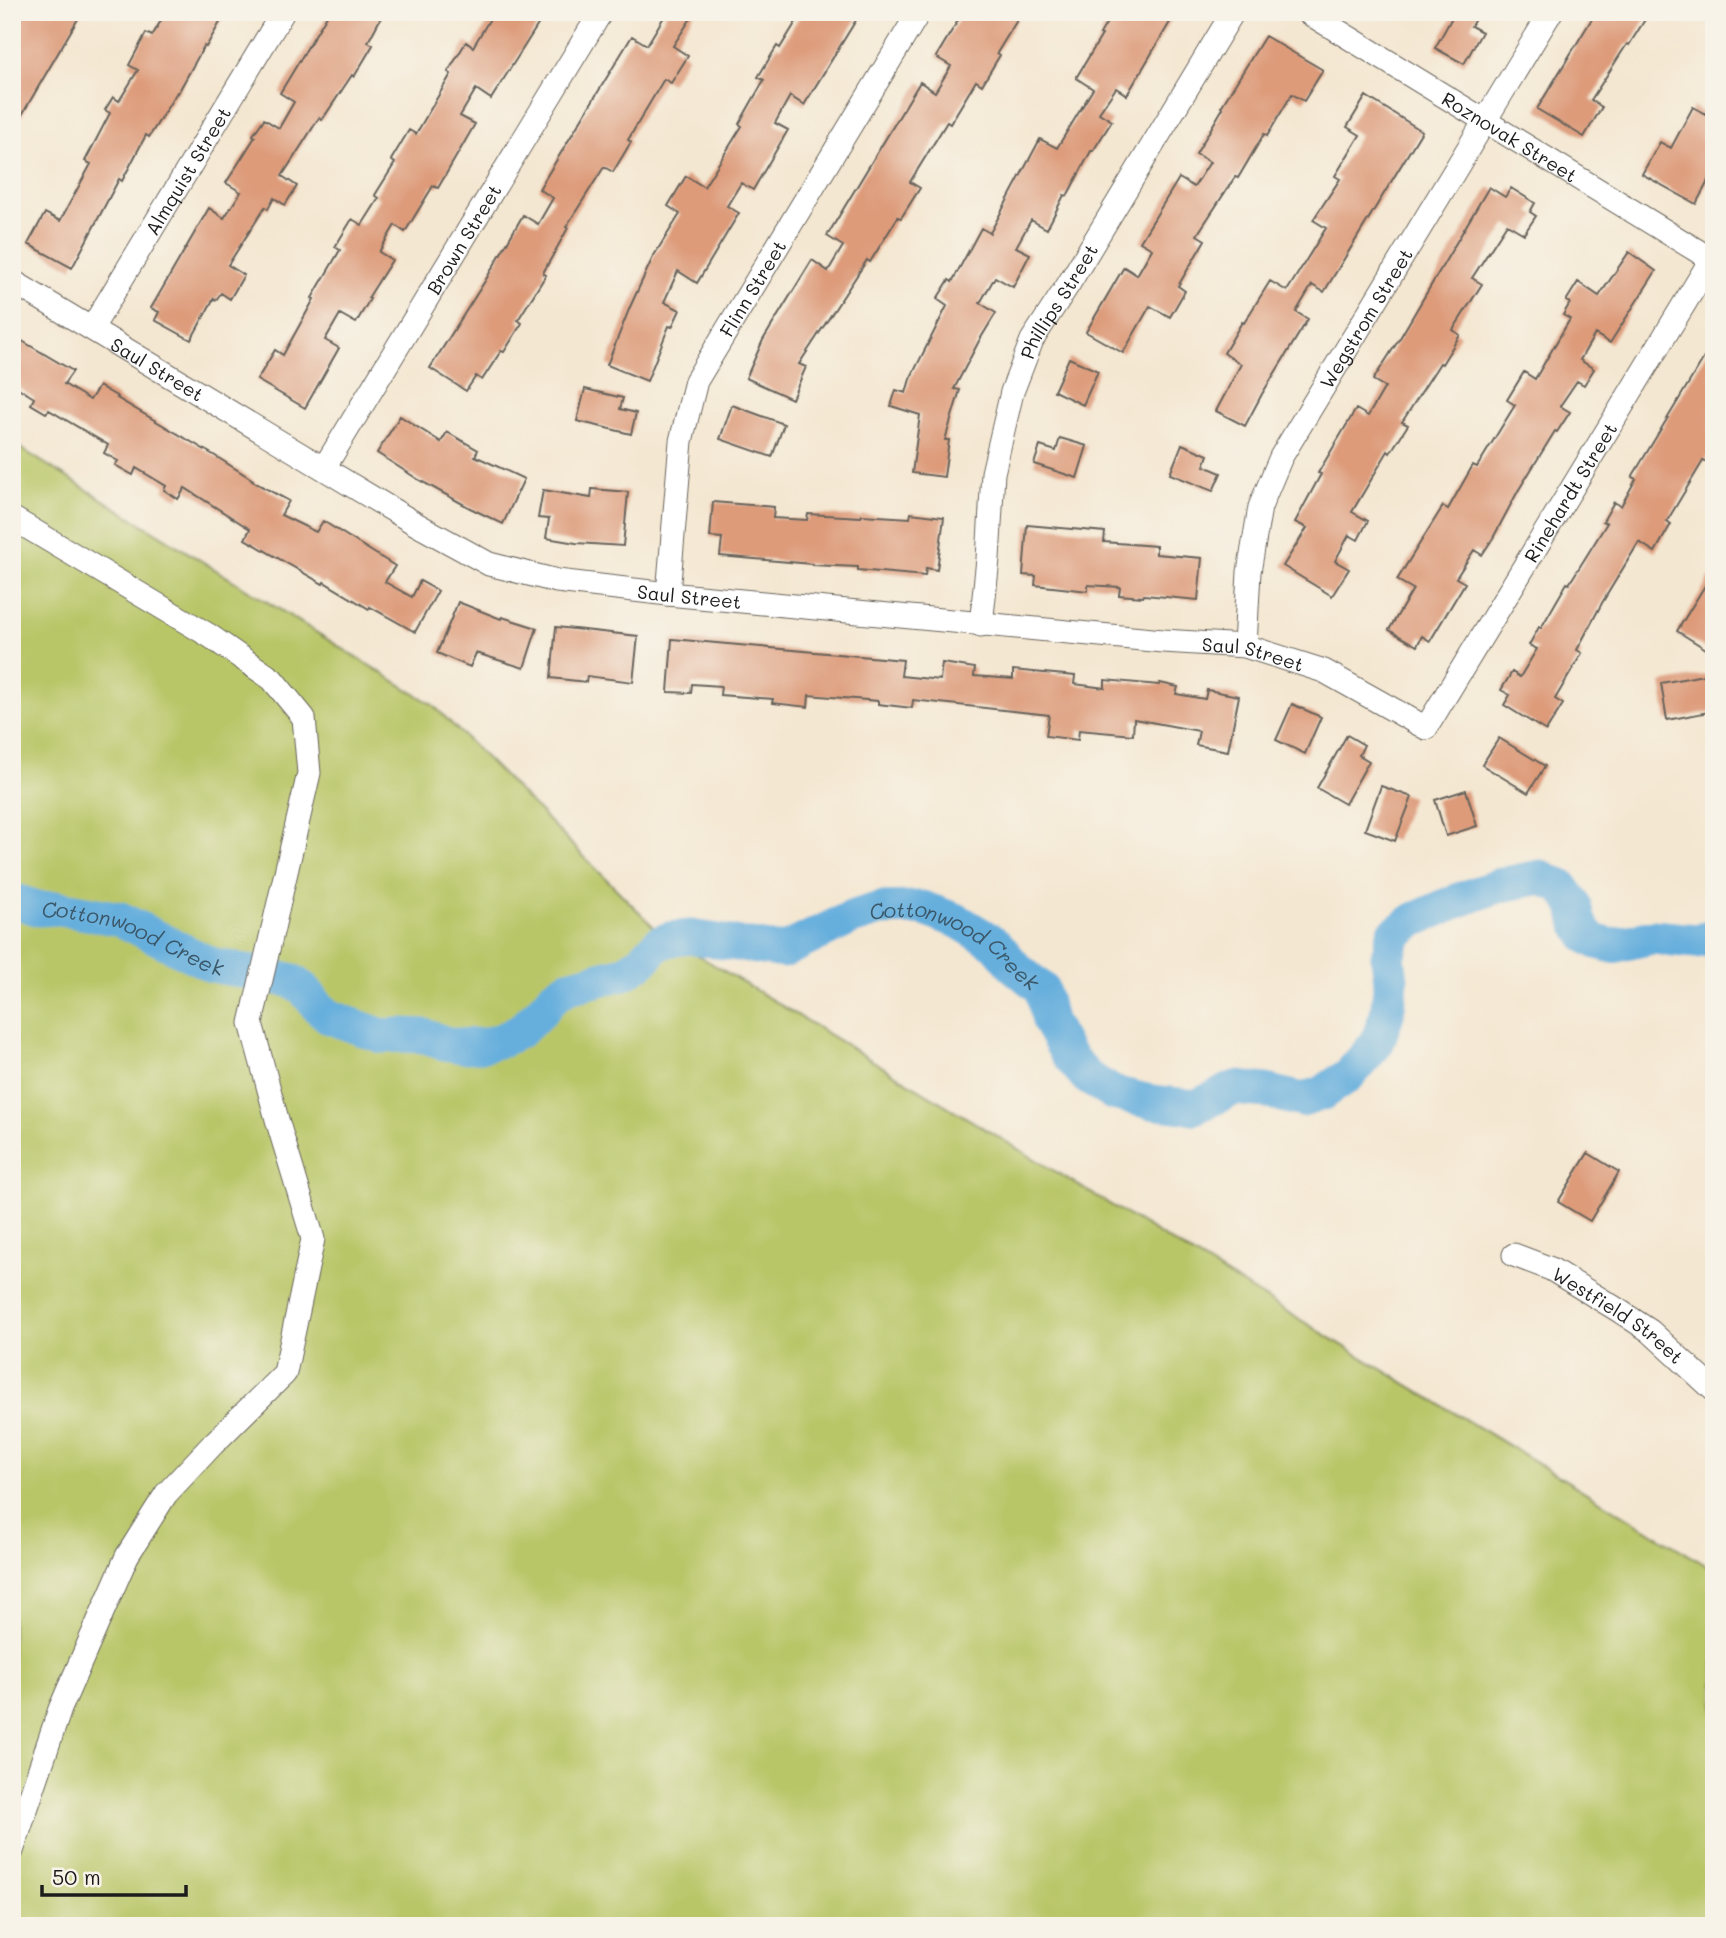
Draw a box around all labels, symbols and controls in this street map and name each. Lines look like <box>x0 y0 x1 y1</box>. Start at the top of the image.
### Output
street label: Roznovak Street <box>1438 85 1582 187</box>
street label: Almquist Street <box>139 102 236 239</box>
street label: Brown Street <box>420 179 506 299</box>
street label: Flinn Street <box>713 235 791 341</box>
street label: Phillips Street <box>1014 239 1103 362</box>
street label: Wegstrom Street <box>1313 243 1418 393</box>
street label: Saul Street <box>107 331 209 406</box>
street label: Rinehardt Street <box>1518 417 1622 567</box>
street label: Saul Street <box>636 578 742 613</box>
street label: Saul Street <box>1201 631 1307 676</box>
water label: Cottonwood Creek <box>41 894 227 981</box>
water label: Cottonwood Creek <box>865 894 1046 996</box>
street label: Westfield Street <box>1548 1261 1689 1369</box>
scale bar <box>42 1854 186 1898</box>
text: 50 m <box>52 1863 101 1890</box>

